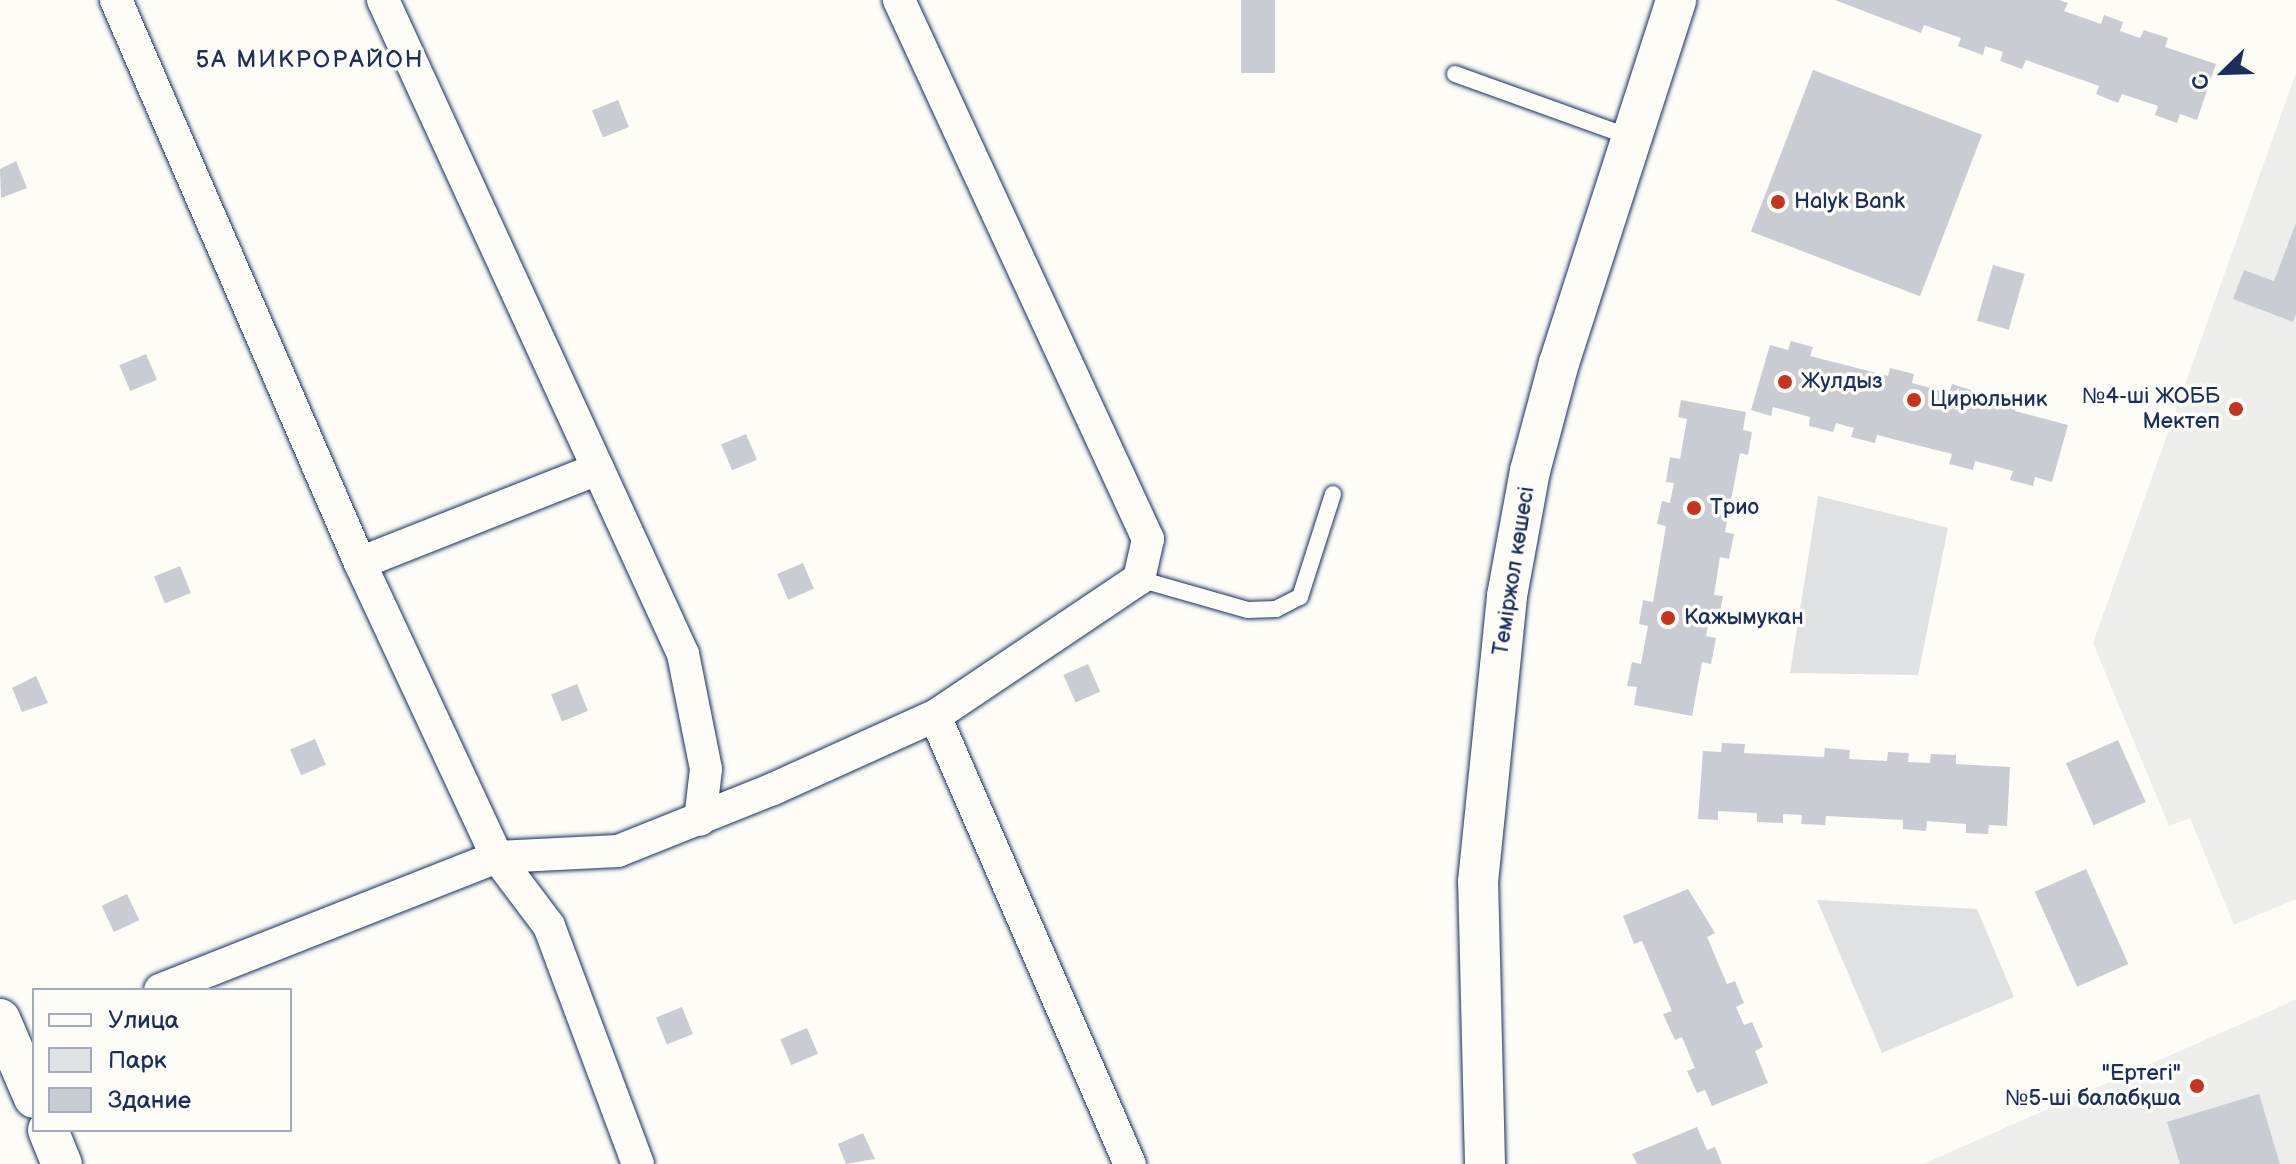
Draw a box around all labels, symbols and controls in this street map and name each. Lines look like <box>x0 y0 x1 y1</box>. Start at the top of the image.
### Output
north arrow <box>2184 32 2264 112</box>
district label: 5А МИКРОРАЙОН <box>196 46 424 74</box>
text: С <box>2186 69 2217 94</box>
place label: Halyk Bank <box>1794 189 1905 215</box>
marker: Halyk Bank <box>1769 193 1787 211</box>
place label: Жулдыз <box>1801 369 1883 395</box>
marker: Жулдыз <box>1776 373 1794 391</box>
place label: №4-ші ЖОББ Мектеп <box>2082 383 2220 434</box>
place label: Цирюльник <box>1930 387 2048 413</box>
marker: Цирюльник <box>1905 391 1923 409</box>
marker: №4-ші ЖОББ Мектеп <box>2227 400 2245 418</box>
street label: Теміржол көшесі <box>1488 485 1540 657</box>
place label: Трио <box>1710 495 1759 521</box>
marker: Трио <box>1685 499 1703 517</box>
place label: Кажымукан <box>1684 605 1804 631</box>
marker: Кажымукан <box>1659 609 1677 627</box>
legend <box>32 988 292 1132</box>
text: Улица <box>108 1006 179 1035</box>
text: Парк <box>108 1046 166 1075</box>
place label: "Ертегі" №5-ші балабқша <box>2005 1060 2181 1112</box>
marker: "Ертегі" №5-ші балабқша <box>2188 1077 2206 1095</box>
text: Здание <box>108 1086 191 1115</box>

